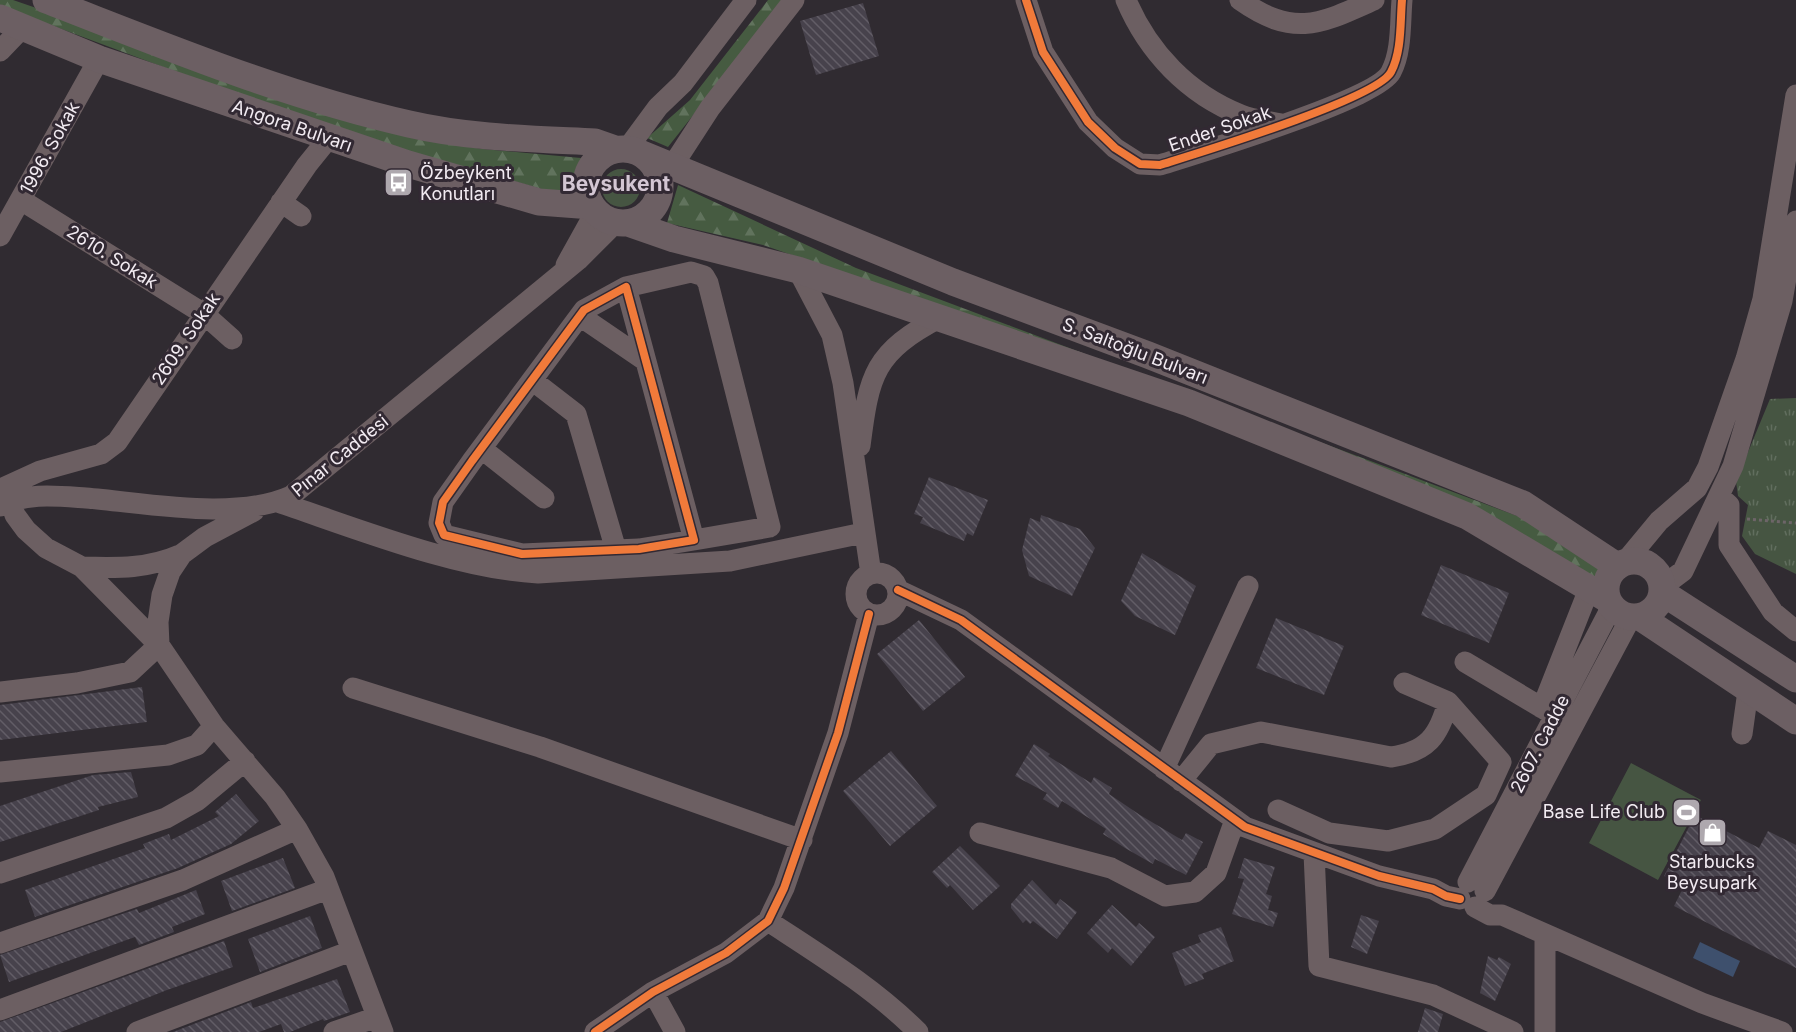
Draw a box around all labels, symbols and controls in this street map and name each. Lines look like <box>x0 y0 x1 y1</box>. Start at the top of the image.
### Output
street label: Angora Bulvarı <box>230 95 355 156</box>
street label: 1996. Sokak <box>15 98 84 198</box>
street label: Ender Sokak <box>1166 101 1274 156</box>
place label: Özbeykent Konutları <box>420 161 512 204</box>
bus stop icon: Özbeykent Konutları <box>383 167 415 199</box>
district label: Beysukent <box>562 171 671 196</box>
street label: 2610. Sokak <box>63 220 162 293</box>
street label: 2609. Sokak <box>147 289 224 389</box>
street label: S. Saltoğlu Bulvarı <box>1059 313 1211 388</box>
street label: Pınar Caddesi <box>287 410 392 501</box>
street label: 2607. Cadde <box>1506 691 1573 796</box>
sports icon: Base Life Club <box>1670 796 1702 828</box>
place label: Base Life Club <box>1543 801 1665 822</box>
shop icon: Starbucks Beysupark <box>1696 817 1728 849</box>
place label: Starbucks Beysupark <box>1667 851 1757 893</box>

